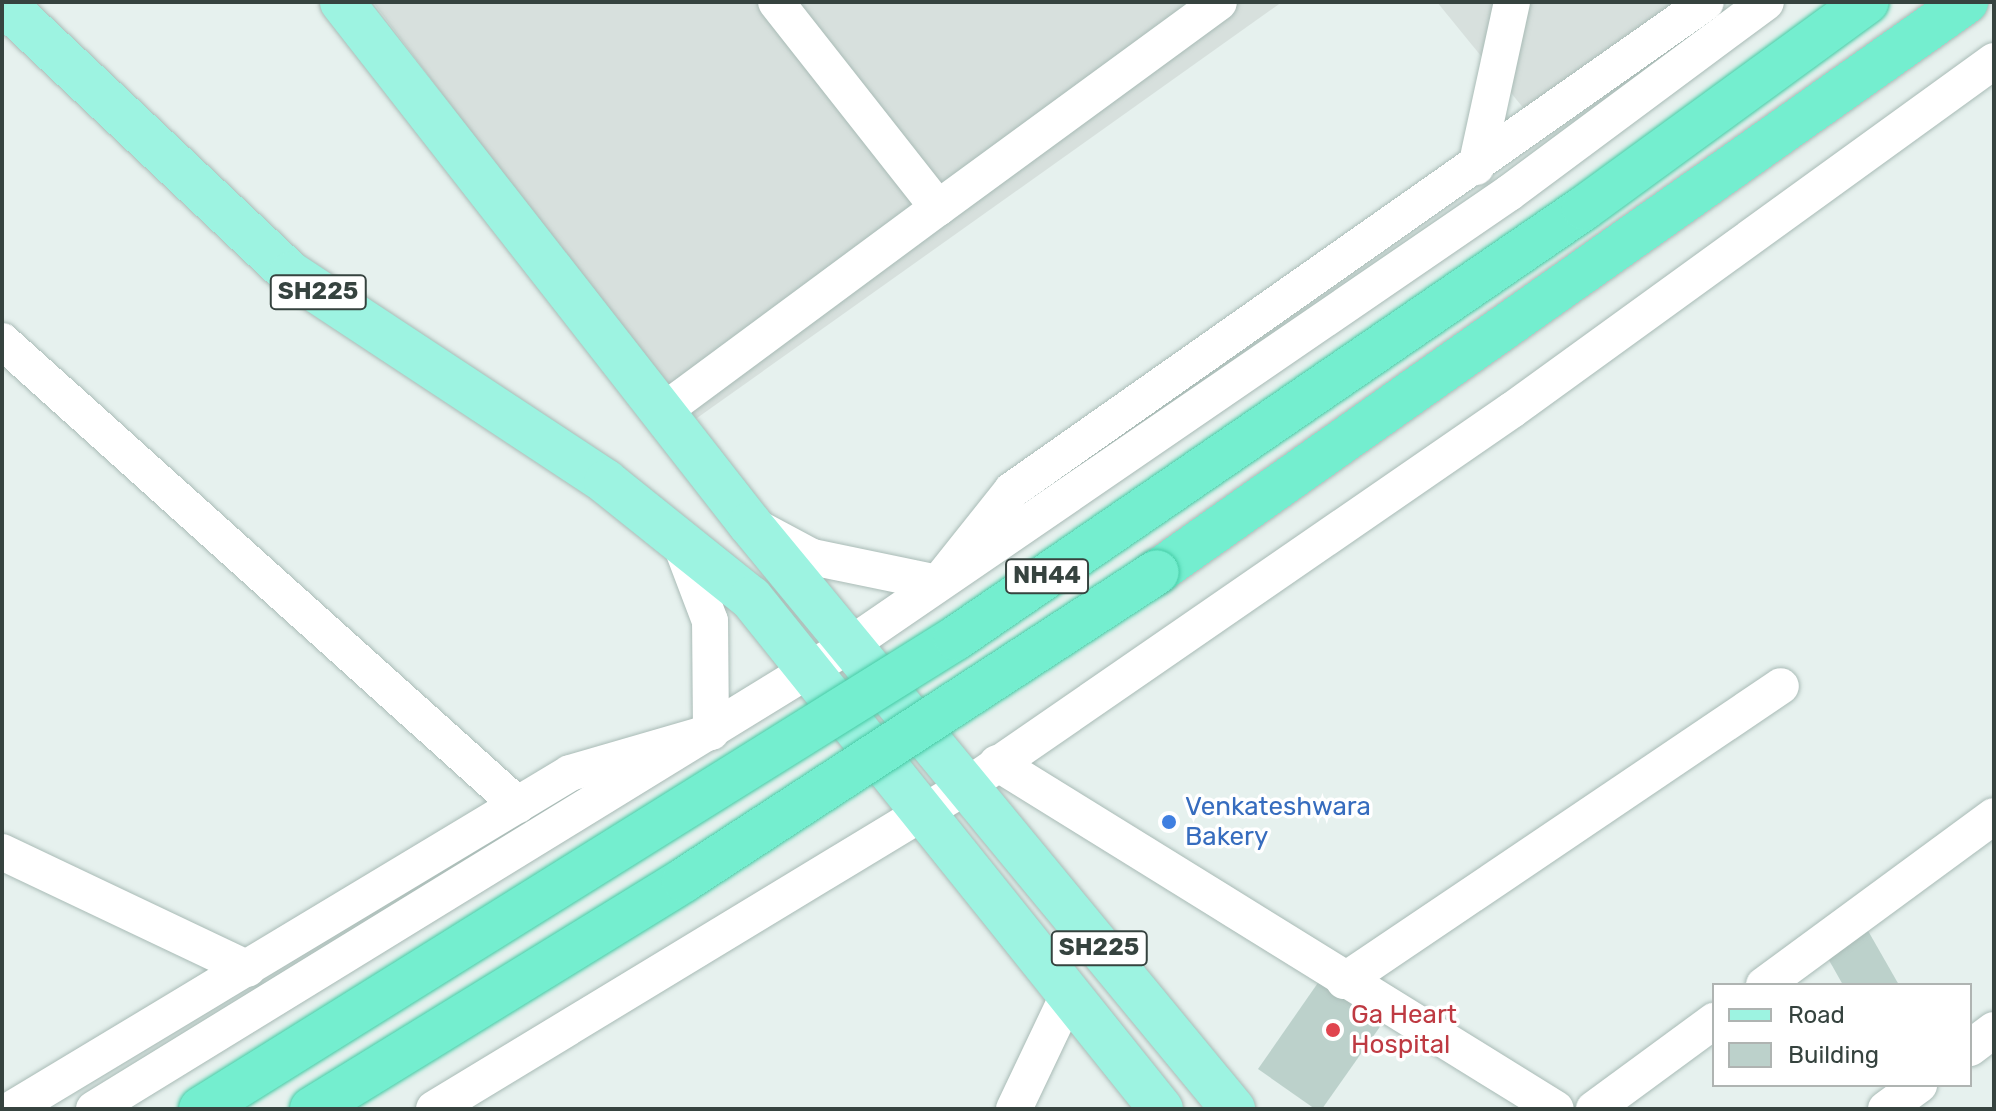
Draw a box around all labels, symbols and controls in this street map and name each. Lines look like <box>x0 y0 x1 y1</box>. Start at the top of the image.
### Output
road number: SH225 <box>268 272 368 312</box>
road number: NH44 <box>1005 556 1089 596</box>
place label: Venkateshwara Bakery <box>1185 791 1371 852</box>
marker: Venkateshwara Bakery <box>1160 813 1178 831</box>
road number: SH225 <box>1049 928 1149 968</box>
legend <box>1712 983 1972 1087</box>
place label: Ga Heart Hospital <box>1351 999 1457 1060</box>
text: Road <box>1788 1001 1845 1029</box>
marker: Ga Heart Hospital <box>1322 1019 1344 1041</box>
text: Building <box>1788 1041 1879 1069</box>

